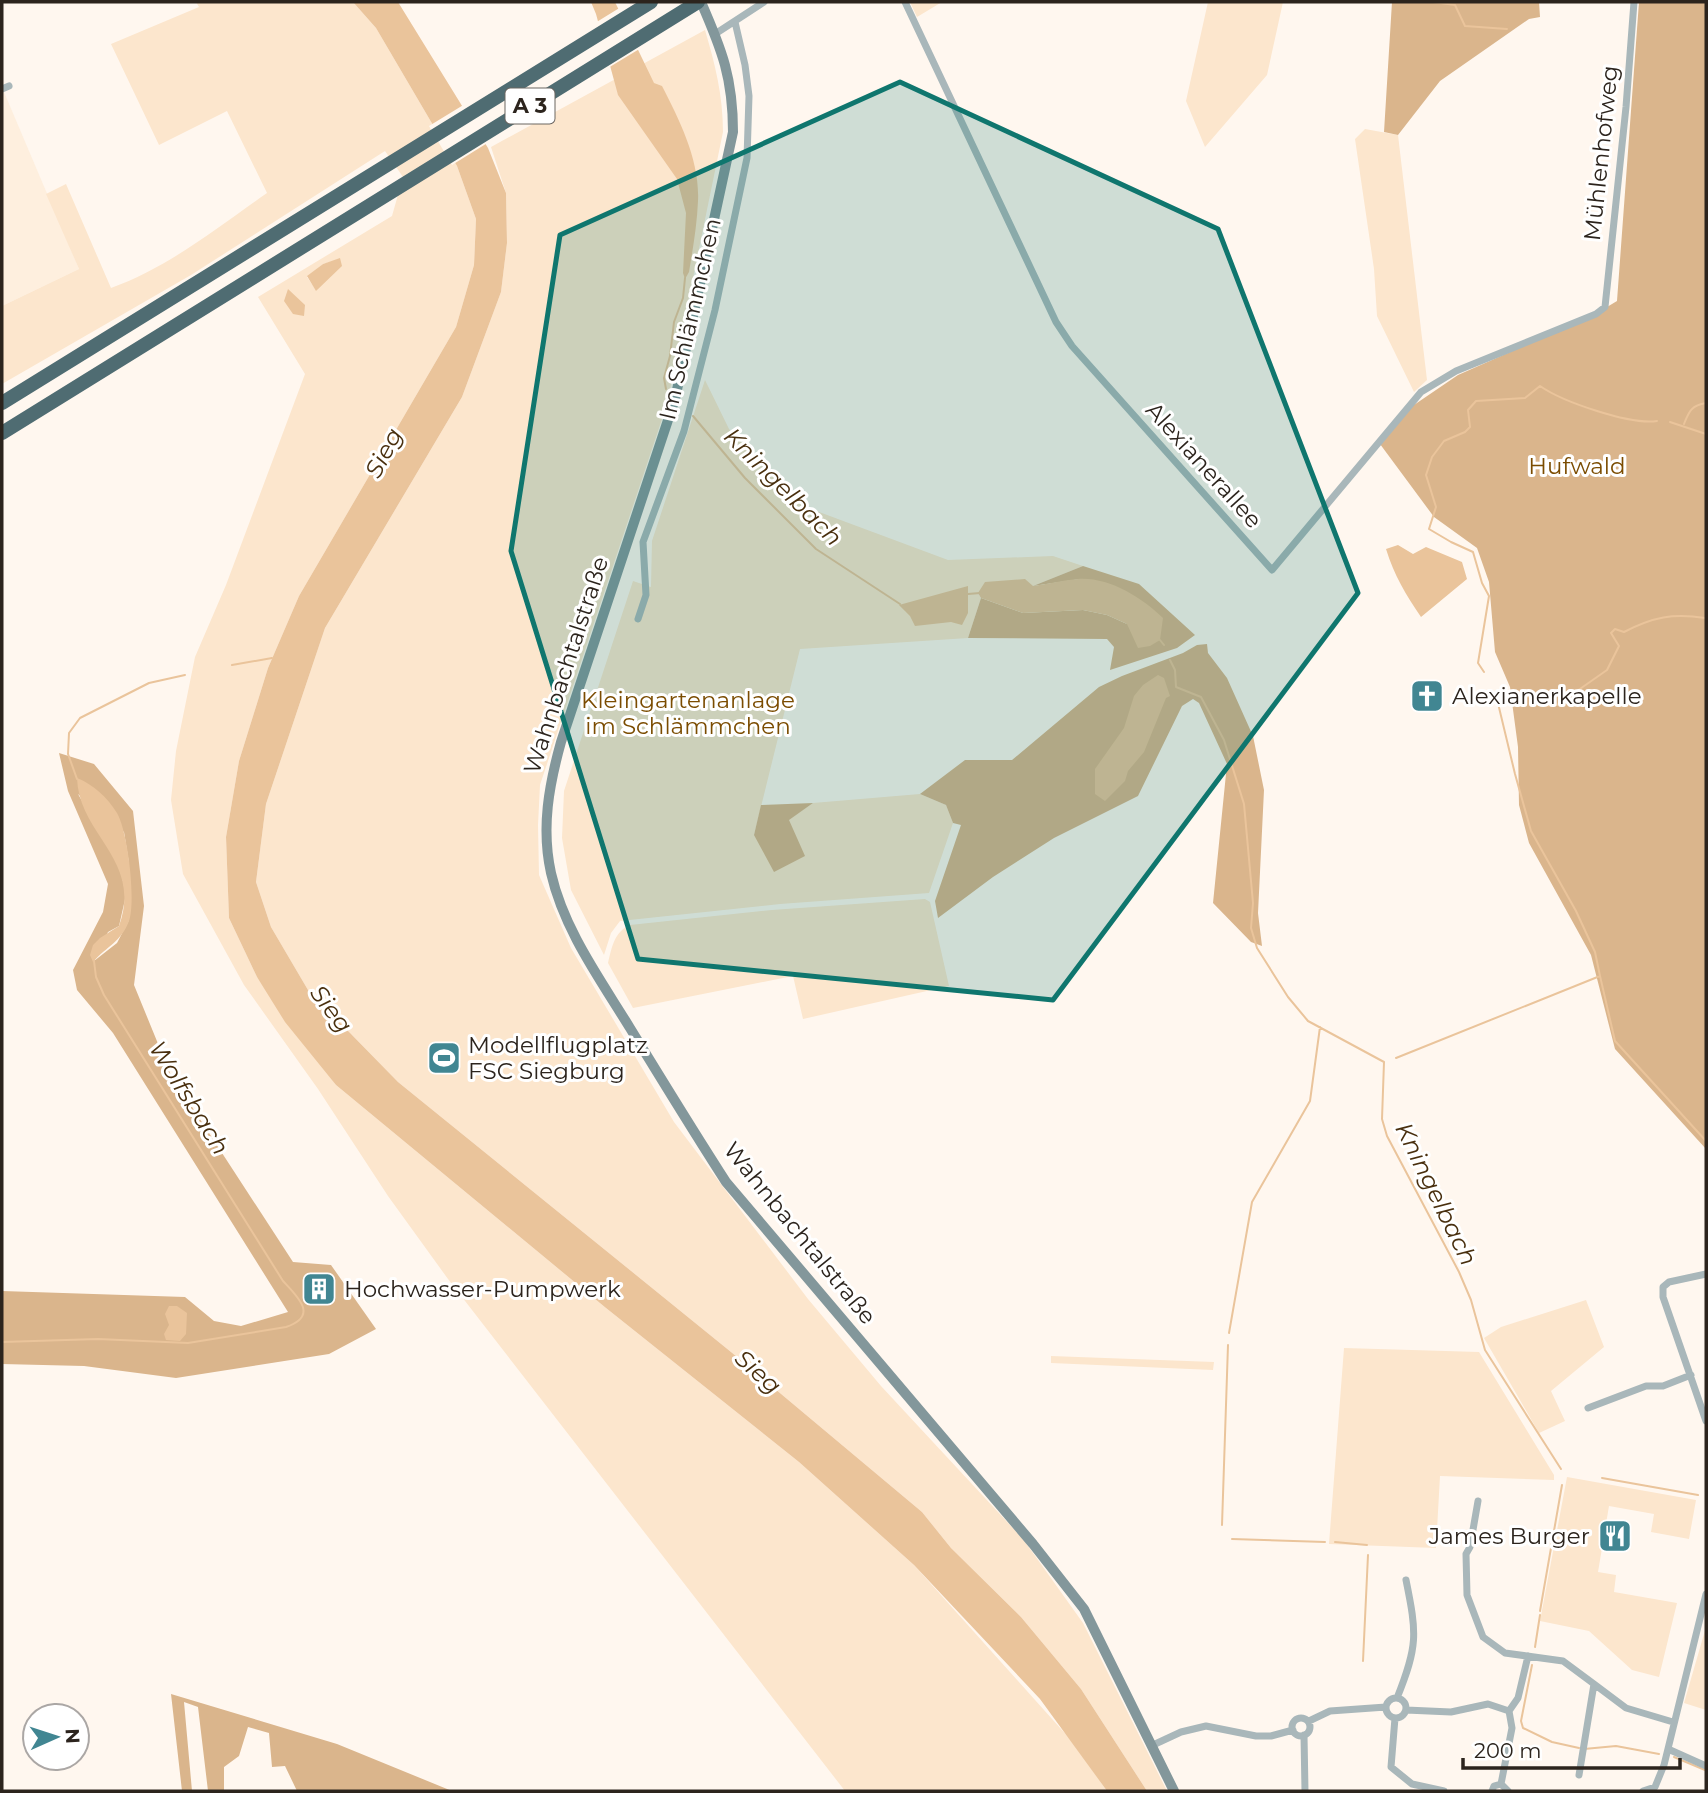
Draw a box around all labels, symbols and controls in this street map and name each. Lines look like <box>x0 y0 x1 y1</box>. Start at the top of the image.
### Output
street label: Mühlenhofweg <box>1578 64 1624 242</box>
road number: A 3 <box>505 88 554 124</box>
street label: Im Schlämmchen <box>653 215 727 423</box>
street label: Alexianerallee <box>1140 396 1268 534</box>
water label: Kningelbach <box>718 422 848 552</box>
water label: Sieg <box>359 423 409 483</box>
park label: Hufwald <box>1528 452 1626 480</box>
street label: Wahnbachtalstraße <box>518 553 614 777</box>
church icon: Alexianerkapelle <box>1408 677 1446 715</box>
place label: Alexianerkapelle <box>1452 682 1642 710</box>
park label: Kleingartenanlage im Schlämmchen <box>581 686 795 740</box>
water label: Sieg <box>304 979 359 1038</box>
place label: Modellflugplatz FSC Siegburg <box>468 1031 648 1085</box>
water label: Wolfsbach <box>143 1036 236 1160</box>
sports icon: Modellflugplatz FSC Siegburg <box>425 1039 463 1077</box>
water label: Kningelbach <box>1389 1118 1484 1270</box>
street label: Wahnbachtalstraße <box>718 1136 882 1330</box>
building icon: Hochwasser-Pumpwerk <box>300 1270 338 1308</box>
place label: Hochwasser-Pumpwerk <box>344 1275 621 1303</box>
water label: Sieg <box>729 1343 787 1400</box>
restaurant icon: James Burger <box>1596 1517 1634 1555</box>
place label: James Burger <box>1428 1522 1590 1550</box>
north arrow <box>21 1702 91 1772</box>
scale bar <box>1463 1727 1680 1771</box>
text: N <box>61 1728 84 1744</box>
text: 200 m <box>1474 1738 1541 1763</box>

